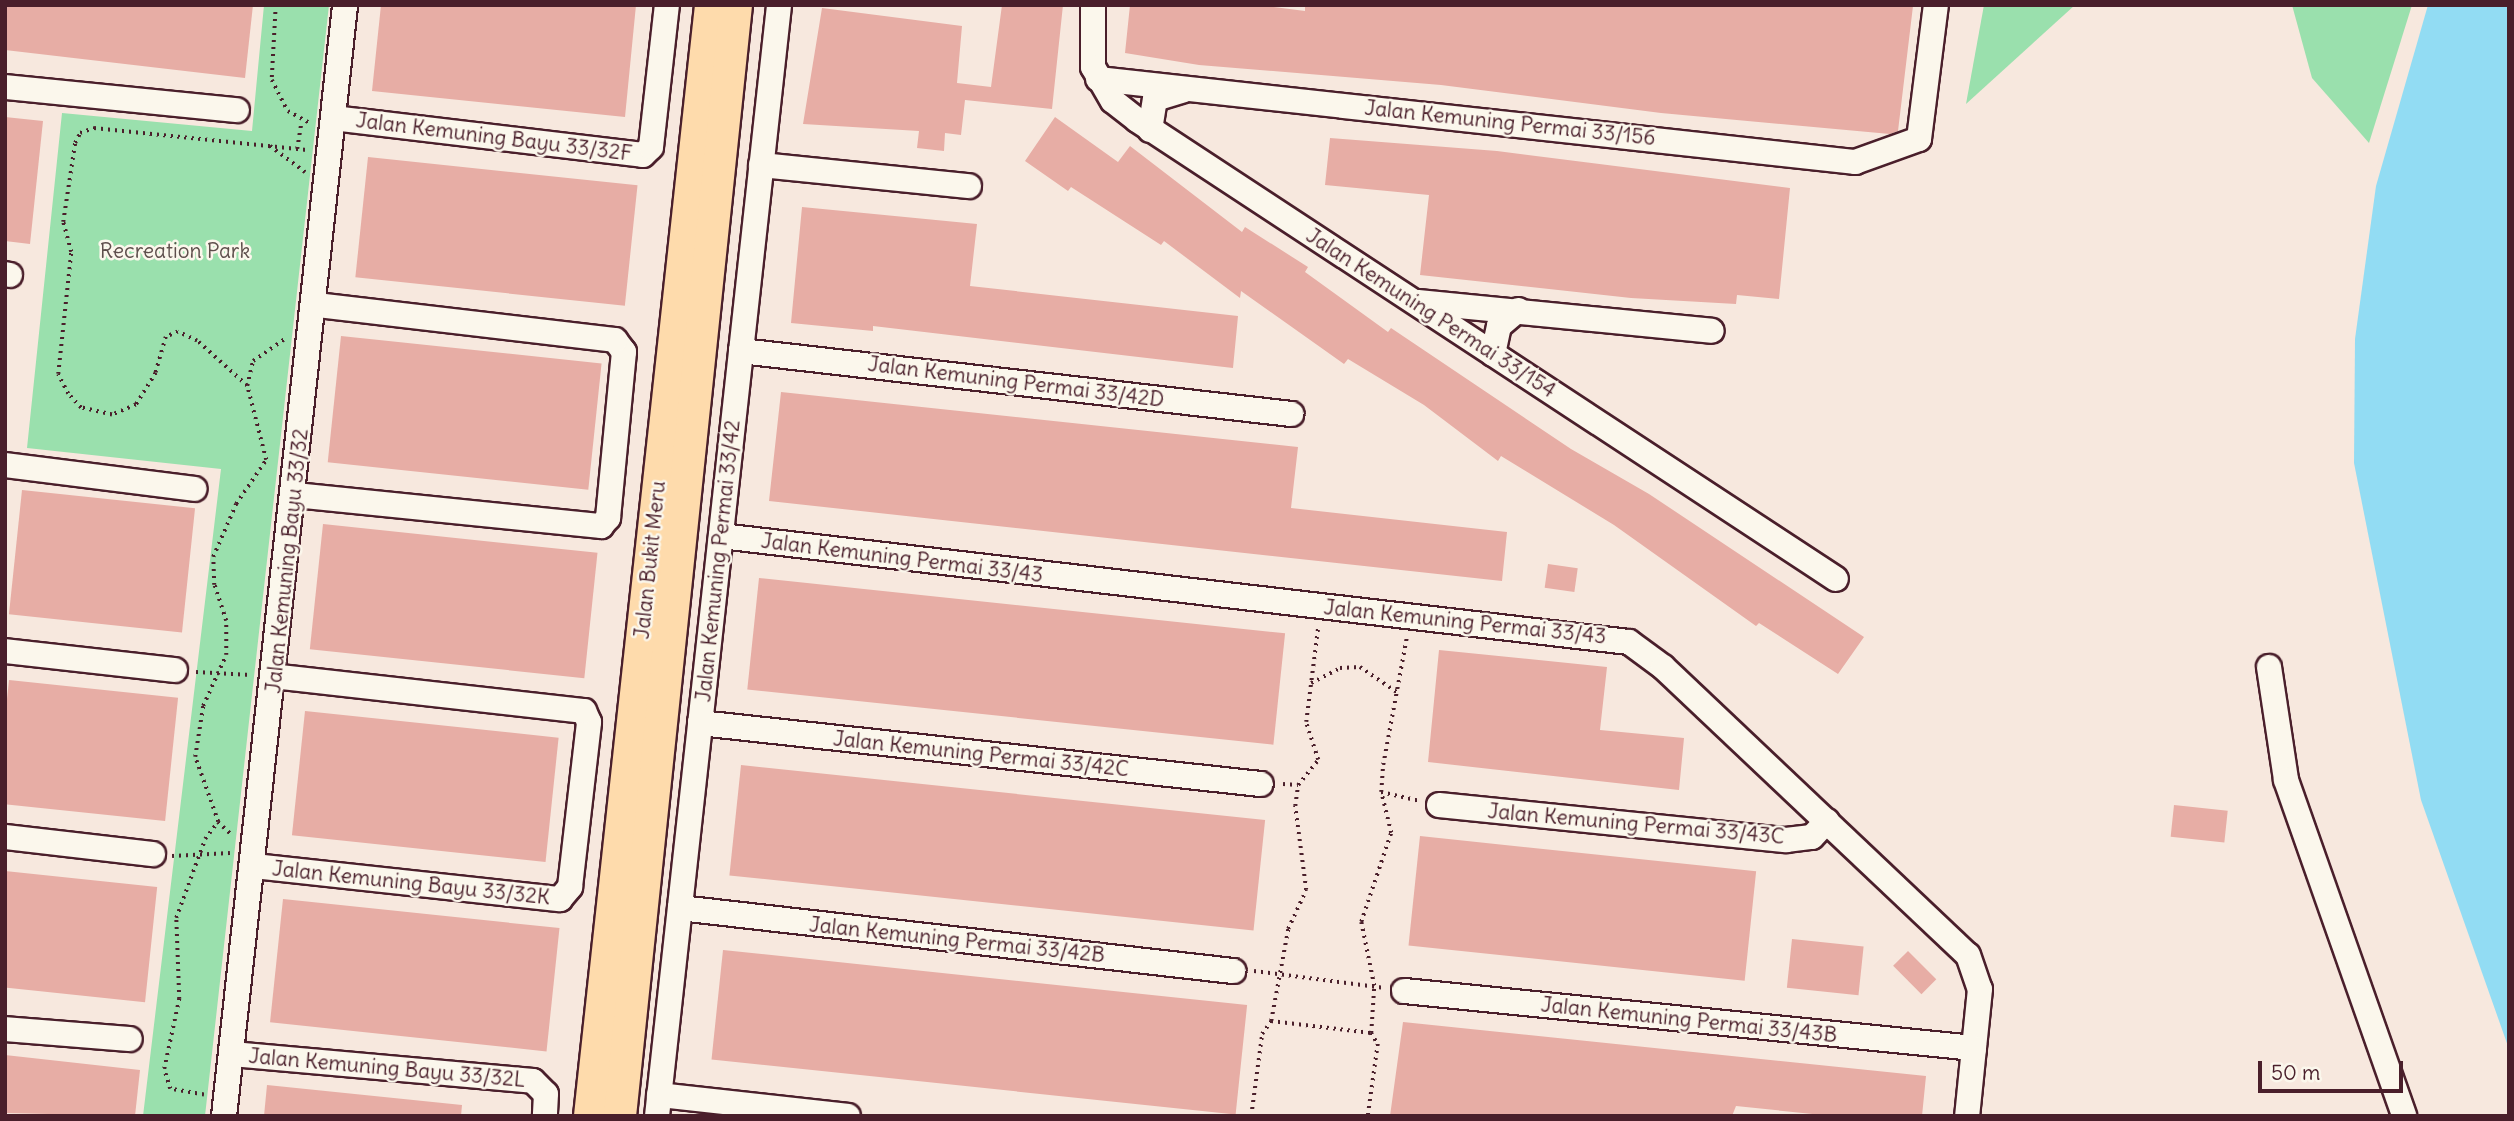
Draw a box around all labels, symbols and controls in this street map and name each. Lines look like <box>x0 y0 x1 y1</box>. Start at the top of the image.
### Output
street label: Jalan Kemuning Permai 33/156 <box>1363 95 1657 151</box>
street label: Jalan Kemuning Bayu 33/32F <box>354 108 634 166</box>
street label: Jalan Kemuning Permai 33/154 <box>1302 223 1560 403</box>
park label: Recreation Park <box>100 238 250 264</box>
street label: Jalan Kemuning Permai 33/42D <box>866 351 1166 413</box>
street label: Jalan Kemuning Permai 33/42 <box>691 419 745 703</box>
street label: Jalan Kemuning Bayu 33/32 <box>261 427 313 695</box>
street label: Jalan Bukit Meru <box>629 480 671 640</box>
street label: Jalan Kemuning Permai 33/43 <box>760 528 1044 588</box>
street label: Jalan Kemuning Permai 33/43 <box>1323 595 1607 649</box>
street label: Jalan Kemuning Permai 33/42C <box>832 726 1130 782</box>
street label: Jalan Kemuning Permai 33/43C <box>1487 798 1785 850</box>
street label: Jalan Kemuning Bayu 33/32K <box>271 856 551 910</box>
street label: Jalan Kemuning Permai 33/42B <box>808 912 1106 968</box>
street label: Jalan Kemuning Permai 33/43B <box>1540 992 1838 1048</box>
street label: Jalan Kemuning Bayu 33/32L <box>248 1043 526 1093</box>
scale bar <box>2262 1048 2407 1092</box>
text: 50 m <box>2271 1059 2320 1086</box>

